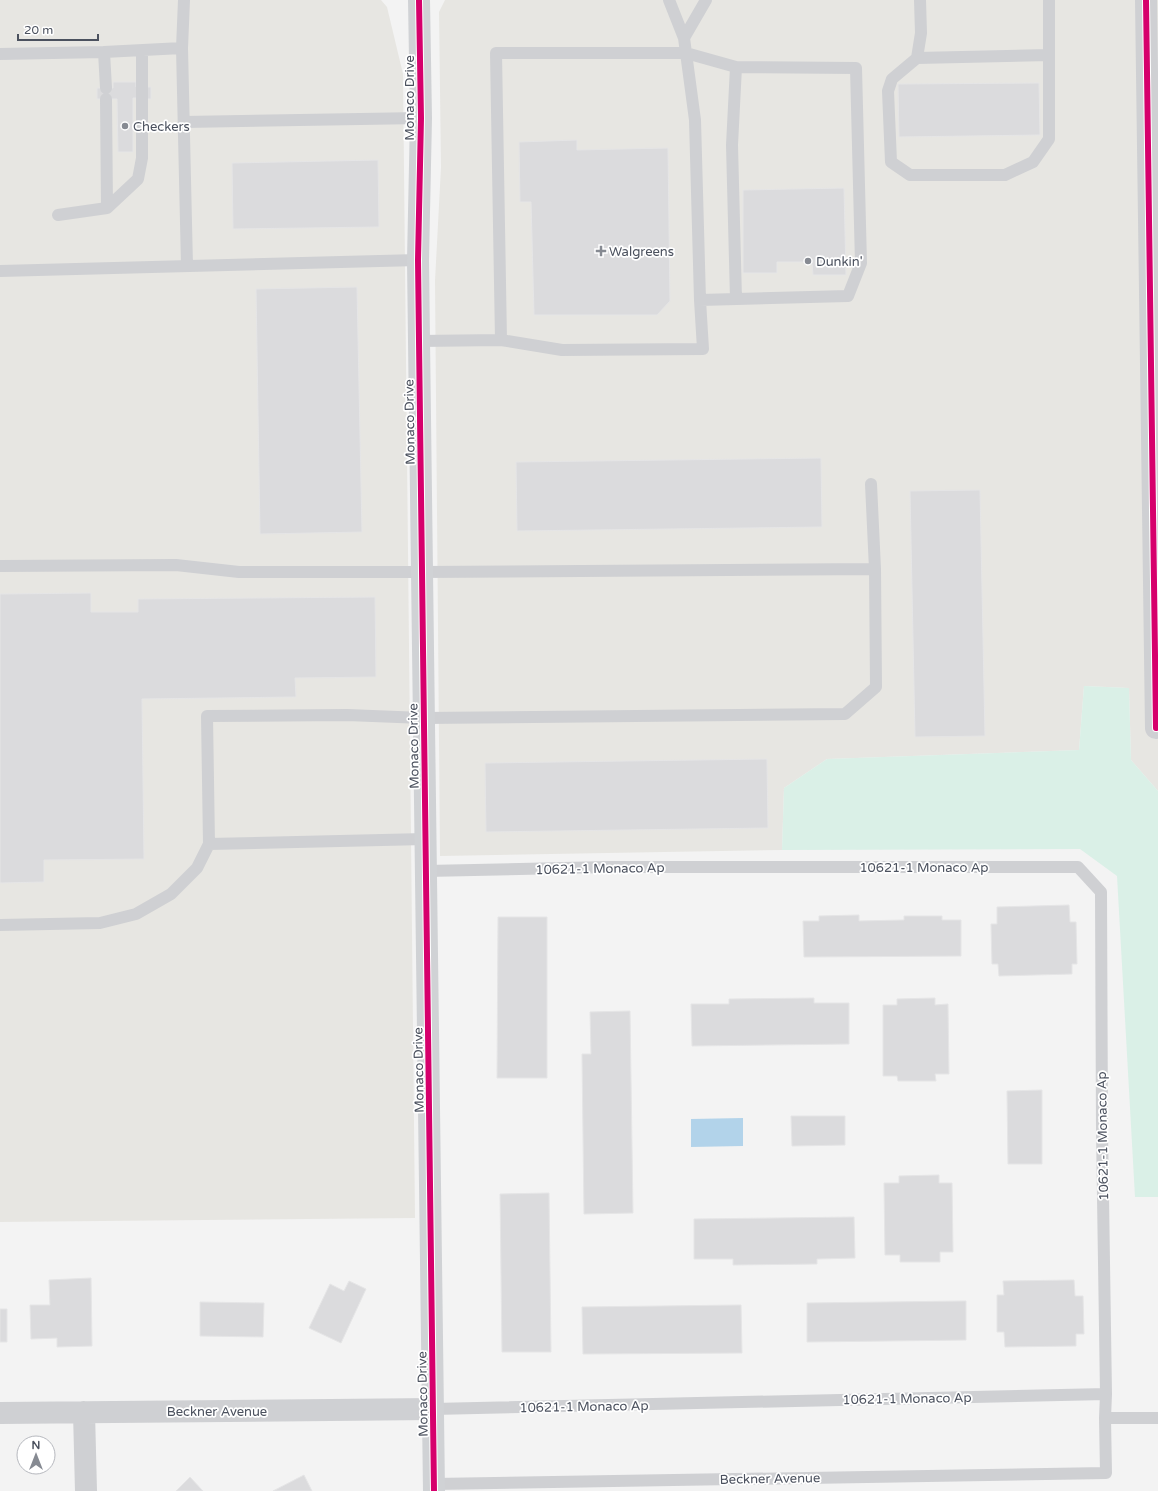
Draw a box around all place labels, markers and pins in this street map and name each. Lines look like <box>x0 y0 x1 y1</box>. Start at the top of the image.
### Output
place label: Checkers <box>133 119 190 135</box>
marker: Checkers <box>120 121 130 131</box>
place label: Walgreens <box>609 244 674 260</box>
marker: Walgreens <box>596 246 606 256</box>
place label: Dunkin' <box>816 254 863 270</box>
marker: Dunkin' <box>803 256 813 266</box>

